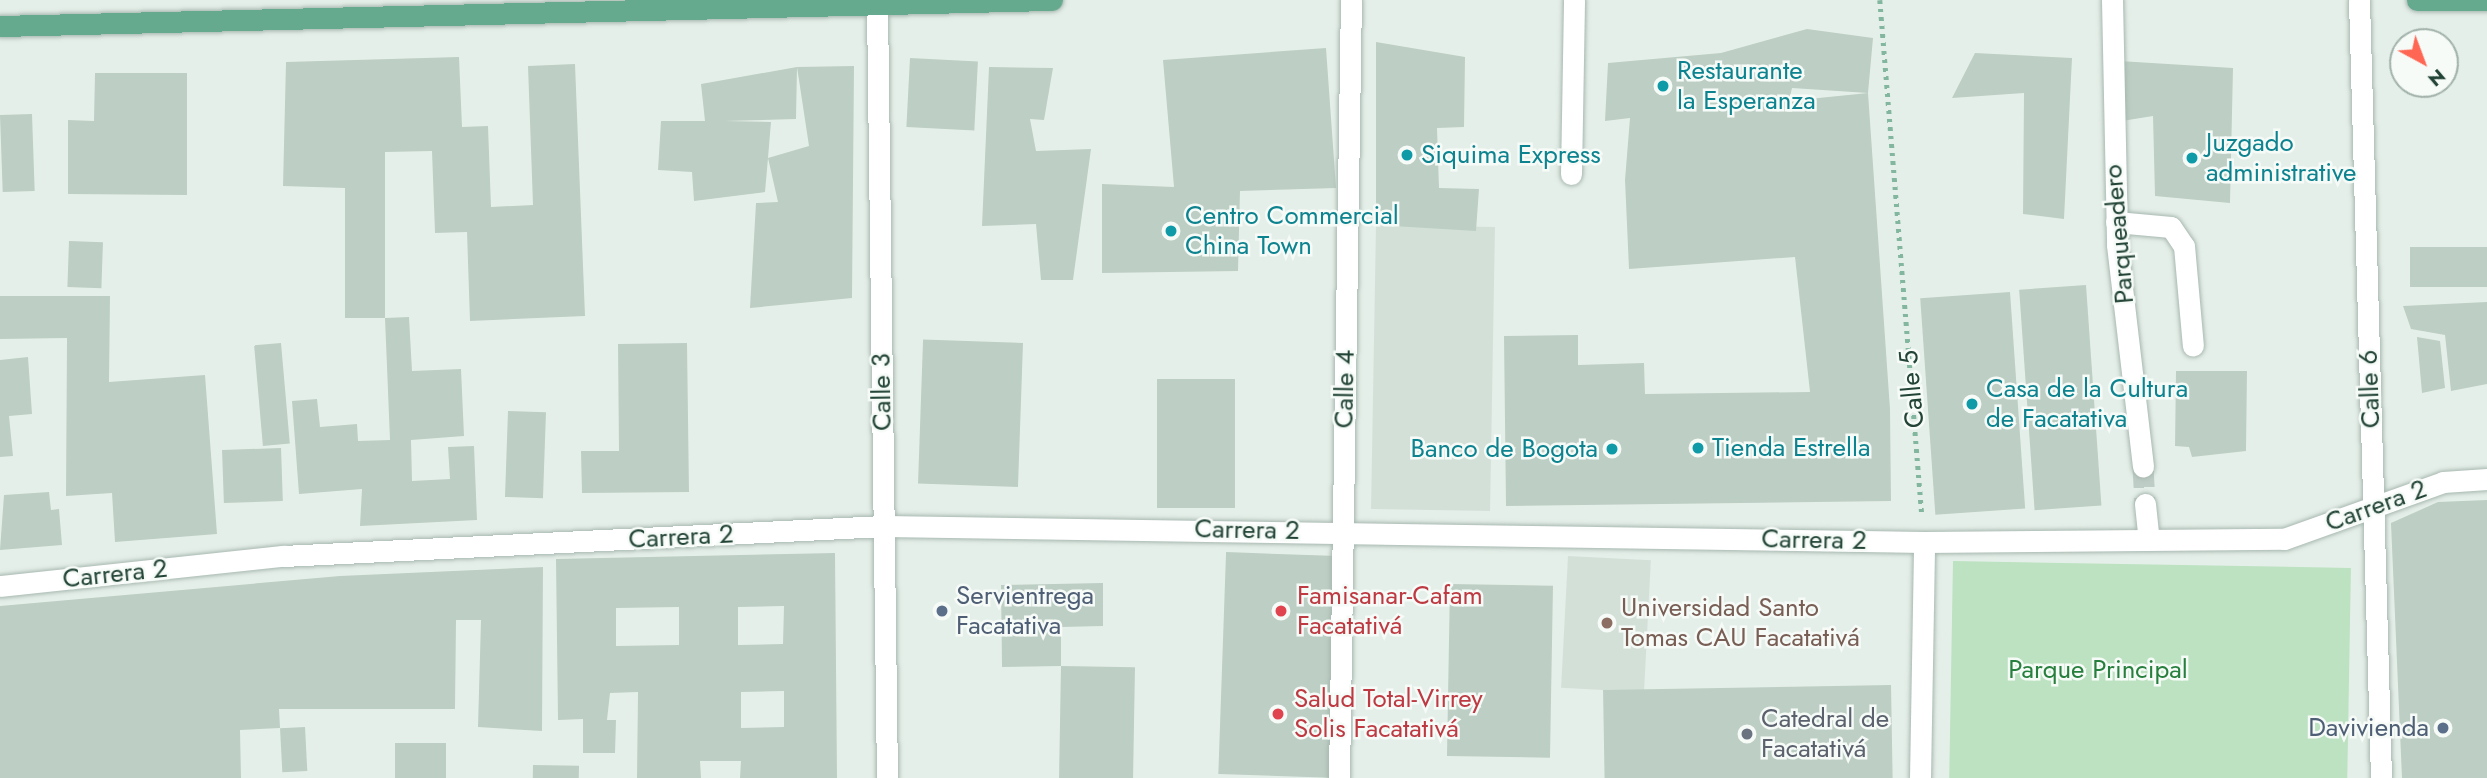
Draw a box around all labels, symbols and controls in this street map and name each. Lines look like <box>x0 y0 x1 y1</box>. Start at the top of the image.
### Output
north arrow <box>2389 28 2459 98</box>
place label: Restaurante la Esperanza <box>1677 55 1816 116</box>
text: N <box>2422 63 2451 93</box>
marker: Restaurante la Esperanza <box>1655 78 1671 94</box>
place label: Juzgado administrative <box>2206 127 2356 188</box>
place label: Siquima Express <box>1421 139 1601 171</box>
marker: Siquima Express <box>1399 147 1415 163</box>
marker: Juzgado administrative <box>2184 150 2200 166</box>
street label: Parqueadero <box>2097 163 2141 305</box>
place label: Centro Commercial China Town <box>1185 200 1399 262</box>
marker: Centro Commercial China Town <box>1163 223 1179 239</box>
street label: Calle 4 <box>1329 349 1361 429</box>
street label: Calle 5 <box>1893 349 1931 429</box>
street label: Calle 6 <box>2353 349 2387 429</box>
street label: Calle 3 <box>866 353 898 431</box>
place label: Casa de la Cultura de Facatativa <box>1986 373 2188 434</box>
marker: Casa de la Cultura de Facatativa <box>1964 396 1980 412</box>
place label: Tienda Estrella <box>1712 432 1870 464</box>
place label: Banco de Bogota <box>1410 433 1598 465</box>
marker: Tienda Estrella <box>1690 440 1706 456</box>
marker: Banco de Bogota <box>1604 441 1620 457</box>
street label: Carrera 2 <box>2321 473 2431 539</box>
street label: Carrera 2 <box>1194 513 1300 547</box>
street label: Carrera 2 <box>628 519 734 555</box>
street label: Carrera 2 <box>1761 523 1867 557</box>
street label: Carrera 2 <box>61 553 169 595</box>
place label: Servientrega Facatativa <box>956 580 1094 642</box>
place label: Famisanar-Cafam Facatativá <box>1297 580 1483 642</box>
place label: Universidad Santo Tomas CAU Facatativá <box>1621 592 1860 654</box>
marker: Famisanar-Cafam Facatativá <box>1271 601 1291 621</box>
marker: Servientrega Facatativa <box>934 603 950 619</box>
marker: Universidad Santo Tomas CAU Facatativá <box>1599 615 1615 631</box>
park label: Parque Principal <box>2008 654 2188 686</box>
place label: Salud Total-Virrey Solis Facatativá <box>1294 683 1483 744</box>
place label: Catedral de Facatativá <box>1761 703 1889 764</box>
marker: Salud Total-Virrey Solis Facatativá <box>1268 704 1288 724</box>
place label: Davivienda <box>2308 712 2429 744</box>
marker: Davivienda <box>2435 720 2451 736</box>
marker: Catedral de Facatativá <box>1739 726 1755 742</box>

